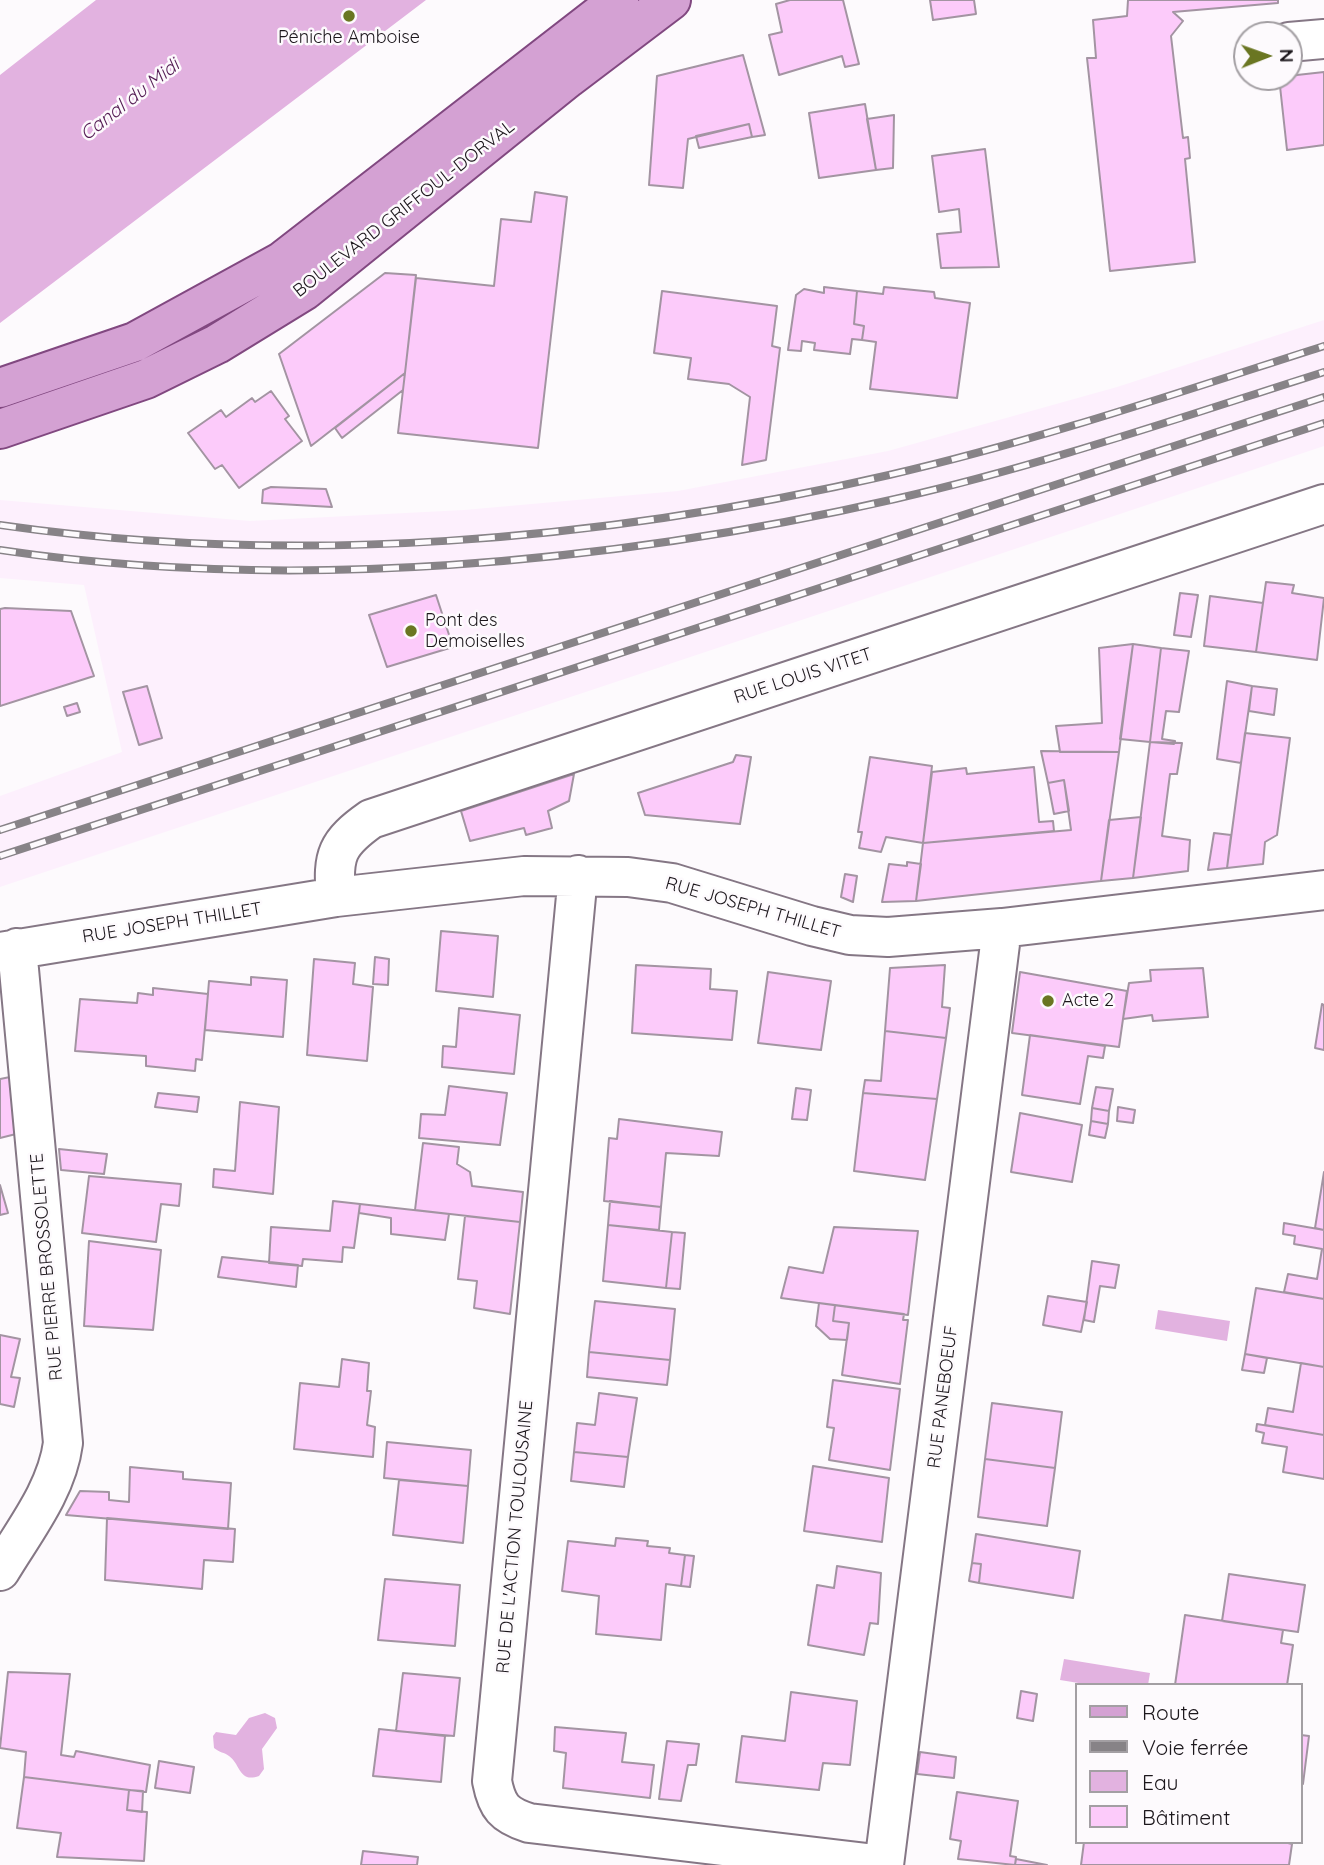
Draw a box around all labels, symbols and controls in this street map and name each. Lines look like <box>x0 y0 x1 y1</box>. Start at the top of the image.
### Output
marker: Péniche Amboise <box>341 8 357 24</box>
north arrow <box>1233 21 1303 91</box>
place label: Péniche Amboise <box>278 27 420 49</box>
text: N <box>1275 48 1299 63</box>
water label: Canal du Midi <box>76 54 184 146</box>
street label: BOULEVARD GRIFFOUL-DORVAL <box>289 116 519 302</box>
place label: Pont des Demoiselles <box>425 610 525 652</box>
marker: Pont des Demoiselles <box>403 623 419 639</box>
street label: RUE LOUIS VITET <box>731 643 875 709</box>
street label: RUE JOSEPH THILLET <box>663 873 843 943</box>
street label: RUE JOSEPH THILLET <box>81 898 263 948</box>
place label: Acte 2 <box>1062 990 1114 1012</box>
marker: Acte 2 <box>1040 993 1056 1009</box>
street label: RUE PIERRE BROSSOLETTE <box>26 1152 68 1382</box>
street label: RUE PANEBOEUF <box>924 1324 962 1470</box>
street label: RUE DE L'ACTION TOULOUSAINE <box>492 1400 538 1674</box>
legend <box>1076 1683 1303 1844</box>
text: Route <box>1142 1699 1199 1725</box>
text: Voie ferrée <box>1142 1734 1248 1760</box>
text: Eau <box>1142 1769 1178 1795</box>
text: Bâtiment <box>1142 1804 1230 1830</box>

